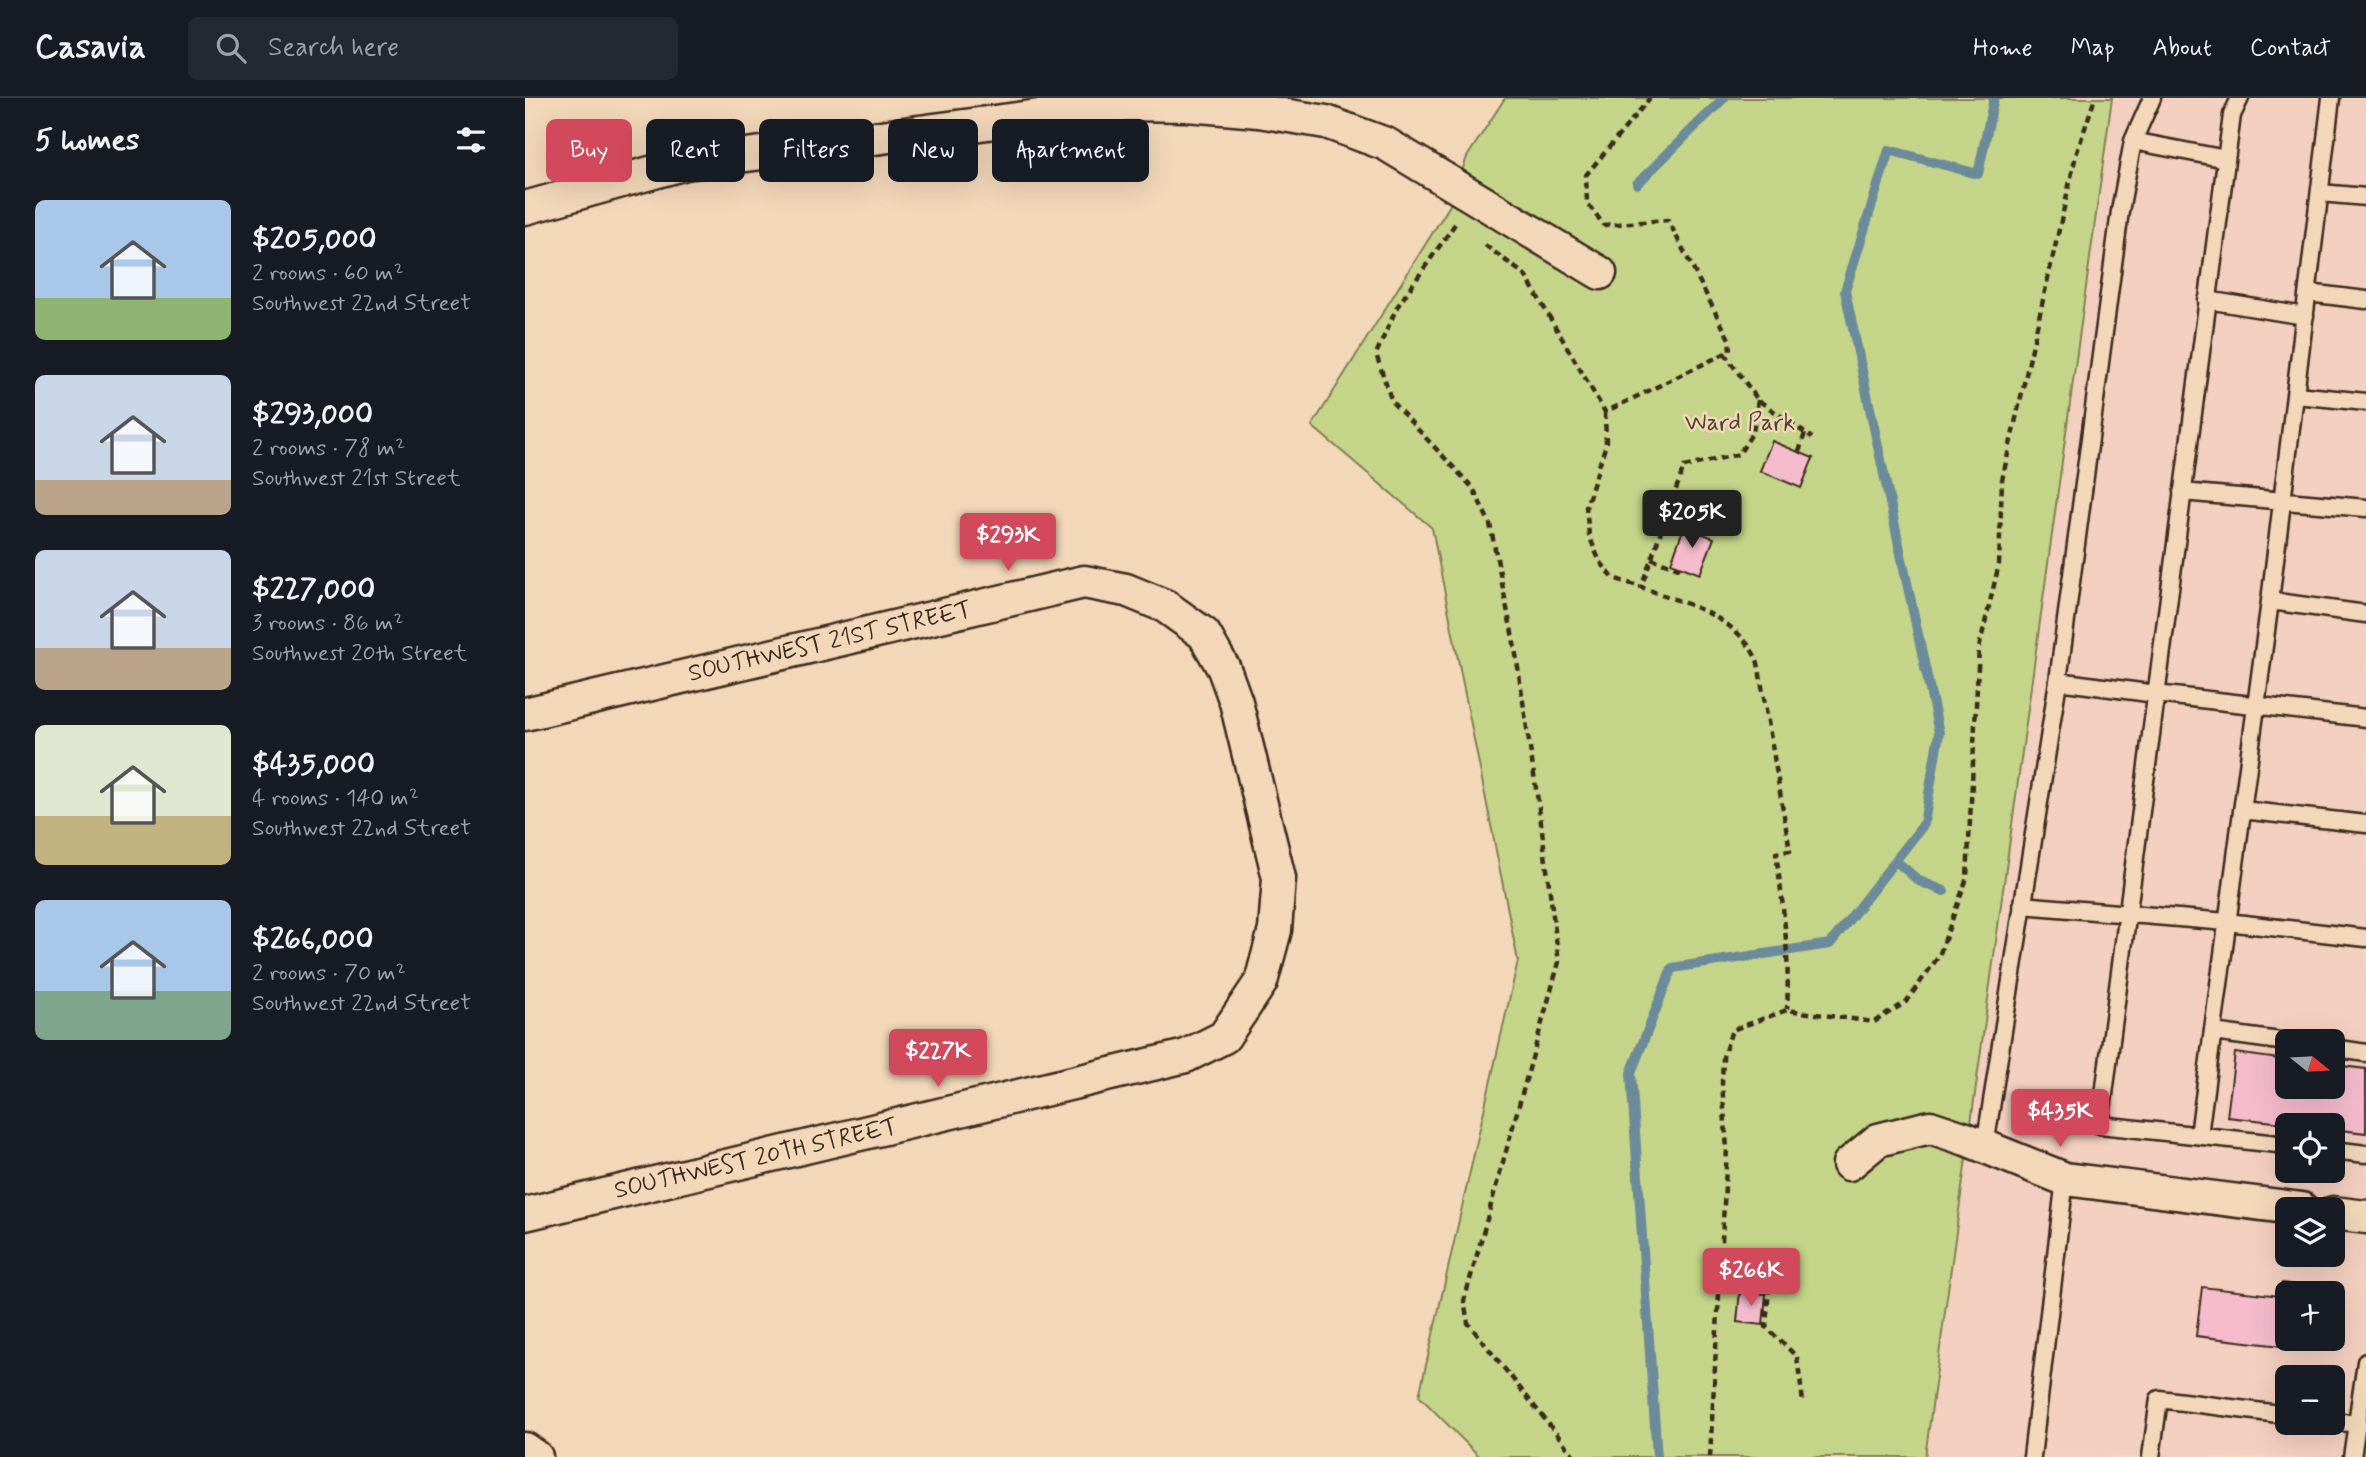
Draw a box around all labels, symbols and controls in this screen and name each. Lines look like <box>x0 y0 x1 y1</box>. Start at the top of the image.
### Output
search box <box>188 17 678 80</box>
text: Casavia <box>35 26 146 70</box>
icon: search <box>212 29 250 67</box>
text: Search here <box>268 31 399 65</box>
text: Home <box>1973 33 2033 64</box>
text: Map <box>2071 33 2115 64</box>
text: About <box>2153 33 2212 64</box>
text: Contact <box>2250 33 2331 64</box>
chip: Buy <box>546 119 632 182</box>
chip: Rent <box>646 119 745 182</box>
chip: Filters <box>759 119 874 182</box>
chip: New <box>888 119 978 182</box>
chip: Apartment <box>992 119 1149 182</box>
text: 5 homes <box>35 121 140 160</box>
icon: filters <box>452 121 490 159</box>
text: $205,000 <box>252 220 377 259</box>
icon: home <box>91 228 175 312</box>
text: 2 rooms · 60 m² <box>252 259 404 289</box>
text: Southwest 22nd Street <box>252 289 471 319</box>
text: $293,000 <box>252 395 373 434</box>
icon: home <box>91 403 175 487</box>
park label: Ward Park <box>1685 408 1795 439</box>
text: 2 rooms · 78 m² <box>252 434 405 464</box>
text: Southwest 21st Street <box>252 464 460 494</box>
pin: $205K <box>1643 490 1741 550</box>
text: $205K <box>1659 498 1725 528</box>
pin: $293K <box>959 514 1057 573</box>
text: $293K <box>976 521 1040 551</box>
text: $227,000 <box>252 570 375 609</box>
icon: home <box>91 578 175 662</box>
street label: SOUTHWEST 21ST STREET <box>685 594 975 690</box>
text: 3 rooms · 86 m² <box>252 609 403 639</box>
text: Southwest 20th Street <box>252 639 467 669</box>
text: $435,000 <box>252 745 375 784</box>
icon: home <box>91 753 175 837</box>
text: 4 rooms · 140 m² <box>252 784 419 814</box>
text: Southwest 22nd Street <box>252 814 471 844</box>
text: $266,000 <box>252 920 374 959</box>
icon: home <box>91 928 175 1012</box>
text: 2 rooms · 70 m² <box>252 959 406 989</box>
text: Southwest 22nd Street <box>252 989 471 1019</box>
north arrow <box>2275 1029 2345 1099</box>
map controls <box>2275 1029 2345 1435</box>
pin: $227K <box>889 1030 987 1089</box>
text: $227K <box>905 1037 971 1067</box>
pin: $435K <box>2011 1090 2109 1149</box>
text: $435K <box>2027 1097 2093 1127</box>
street label: SOUTHWEST 20TH STREET <box>611 1111 901 1207</box>
button: locate <box>2275 1113 2345 1183</box>
button: layers <box>2275 1197 2345 1267</box>
pin: $266K <box>1702 1248 1800 1308</box>
text: $266K <box>1719 1256 1783 1286</box>
button: + <box>2275 1281 2345 1351</box>
button: − <box>2275 1365 2345 1435</box>

